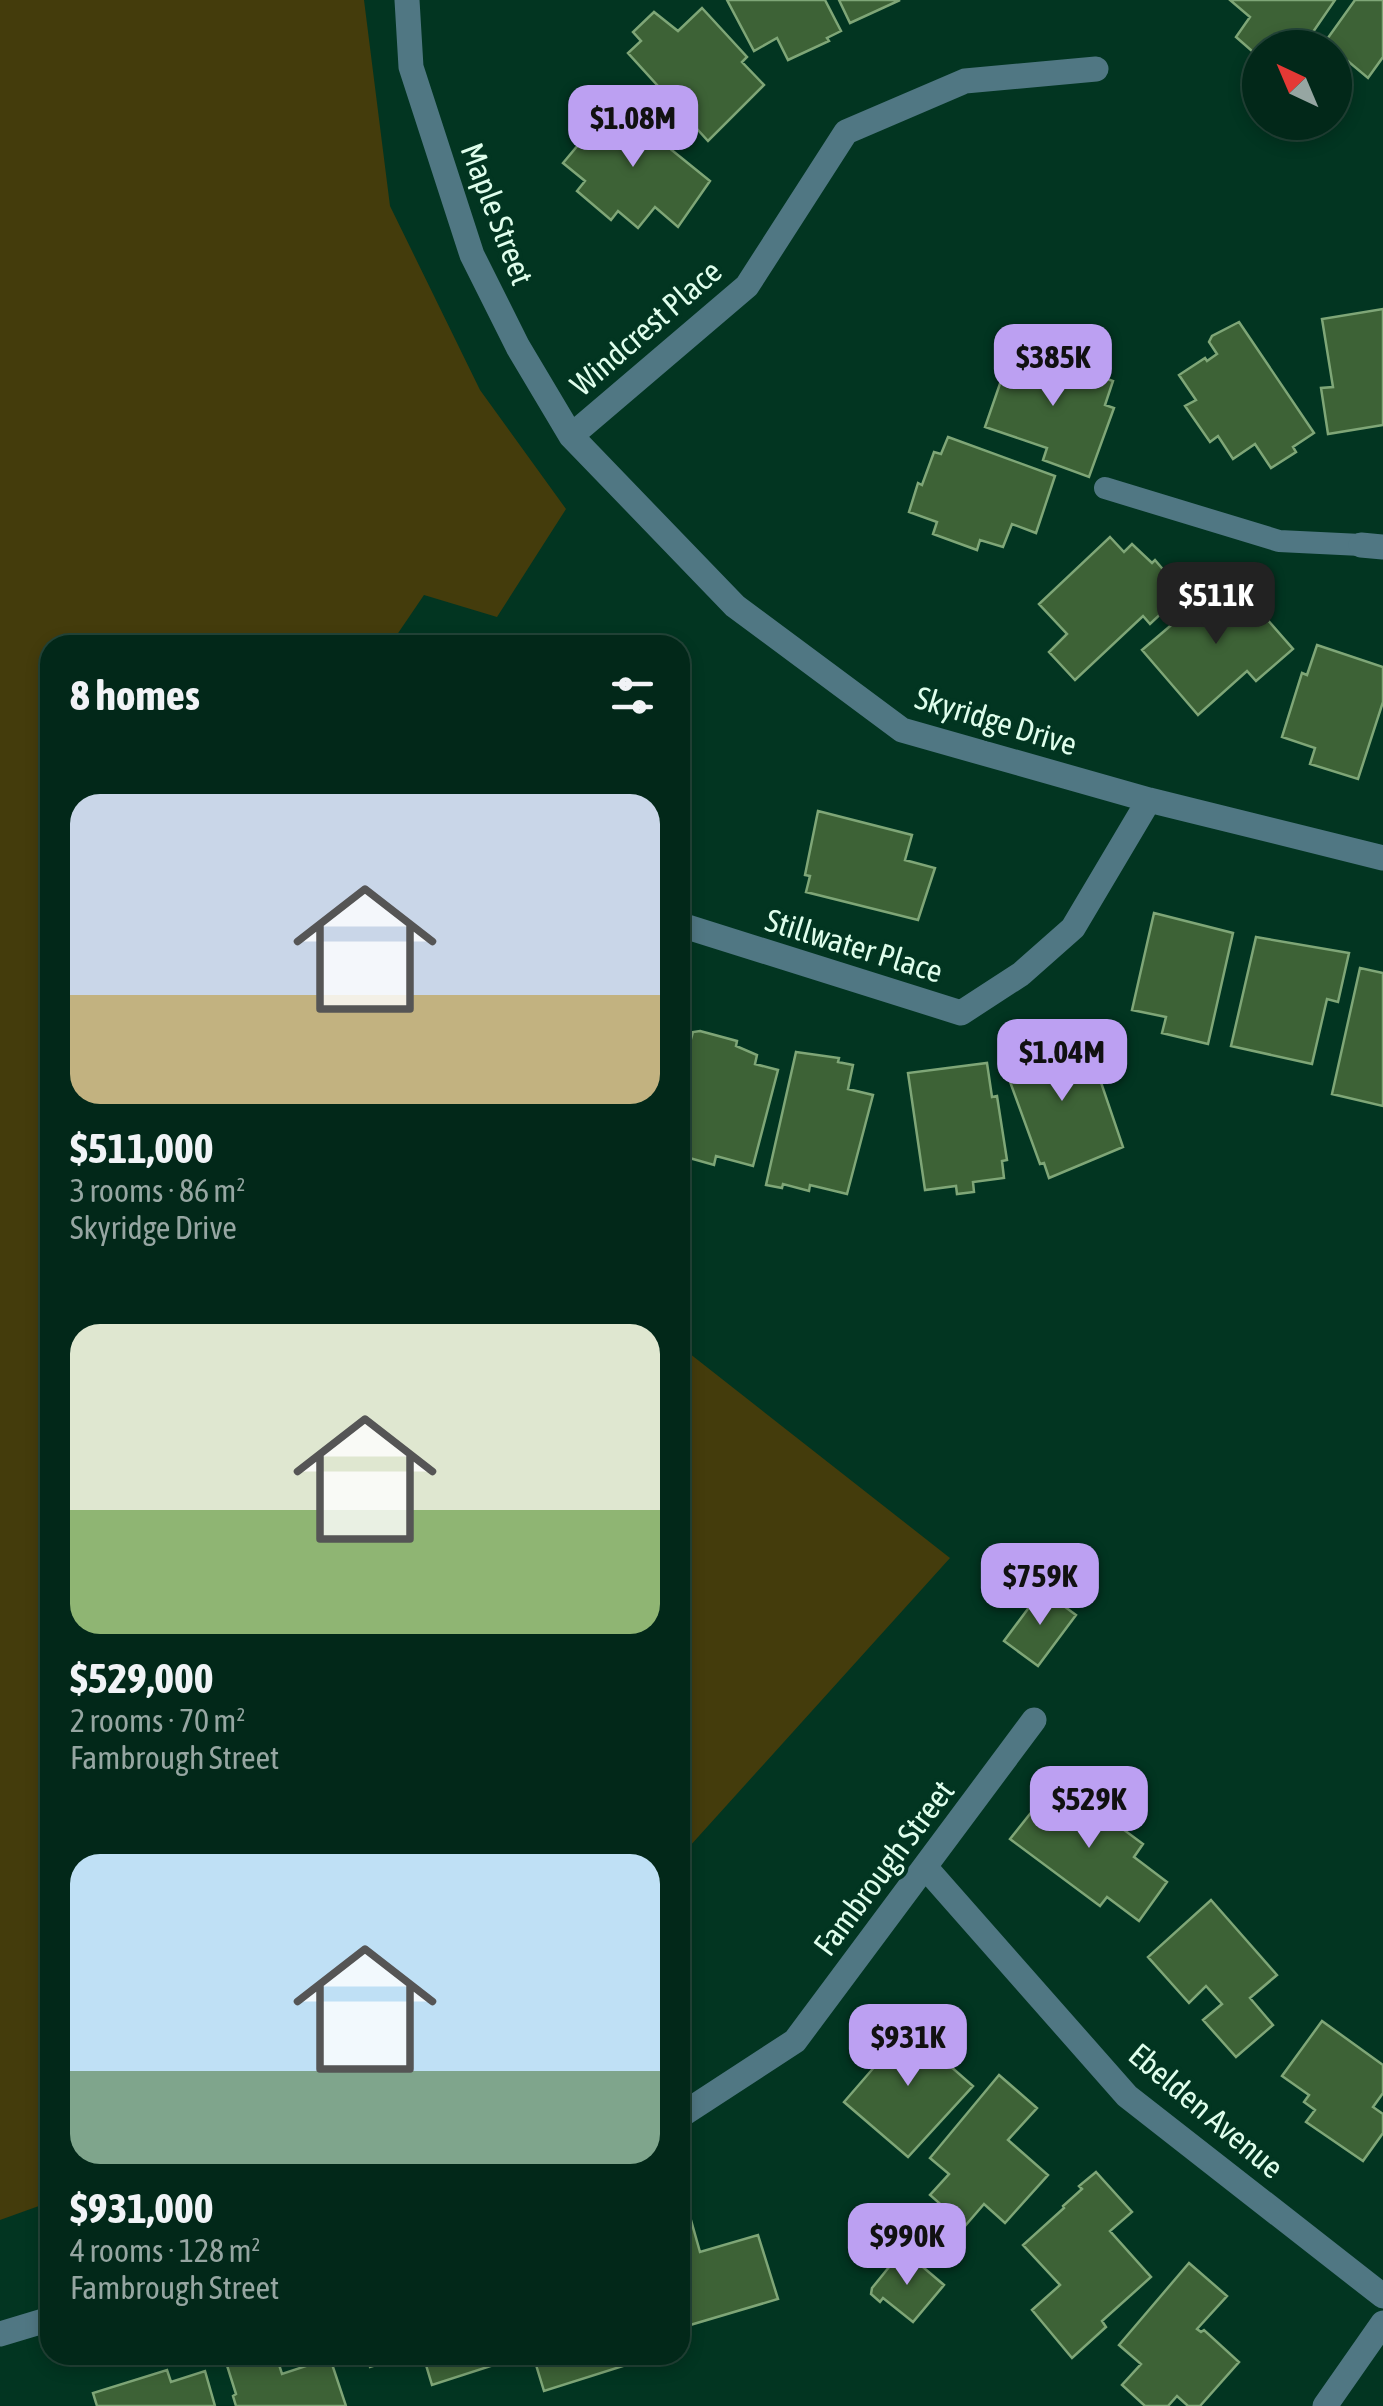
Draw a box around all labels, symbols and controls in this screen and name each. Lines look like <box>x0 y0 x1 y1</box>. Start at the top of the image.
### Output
north arrow <box>1242 30 1352 140</box>
map controls <box>1242 30 1352 140</box>
pin: $1.08M <box>552 85 714 170</box>
text: $1.08M <box>590 99 676 136</box>
street label: Maple Street <box>454 138 541 290</box>
street label: Windcrest Place <box>563 252 729 403</box>
pin: $385K <box>983 324 1123 409</box>
text: $385K <box>1016 338 1090 375</box>
pin: $511K <box>1146 562 1286 647</box>
text: $511K <box>1179 576 1253 613</box>
icon: filters <box>605 668 660 723</box>
text: 8 homes <box>70 671 200 719</box>
street label: Skyridge Drive <box>911 678 1081 763</box>
icon: home <box>275 859 455 1039</box>
street label: Stillwater Place <box>761 901 947 990</box>
pin: $1.04M <box>981 1019 1143 1104</box>
text: $1.04M <box>1019 1033 1105 1070</box>
text: $511,000 <box>70 1124 214 1172</box>
text: 3 rooms · 86 m² <box>70 1172 245 1209</box>
text: Skyridge Drive <box>70 1209 237 1246</box>
icon: home <box>275 1389 455 1569</box>
pin: $759K <box>970 1543 1110 1628</box>
text: $759K <box>1003 1557 1077 1594</box>
text: $529,000 <box>70 1654 214 1702</box>
text: 2 rooms · 70 m² <box>70 1702 245 1739</box>
text: Fambrough Street <box>70 1739 279 1776</box>
pin: $529K <box>1019 1766 1159 1851</box>
street label: Fambrough Street <box>806 1773 961 1962</box>
text: $529K <box>1052 1780 1126 1817</box>
icon: home <box>275 1919 455 2099</box>
pin: $931K <box>838 2004 978 2089</box>
text: $931K <box>871 2018 945 2055</box>
street label: Ebelden Avenue <box>1122 2035 1291 2186</box>
text: $931,000 <box>70 2184 214 2232</box>
pin: $990K <box>837 2203 977 2288</box>
text: $990K <box>870 2217 944 2254</box>
text: 4 rooms · 128 m² <box>70 2232 260 2269</box>
text: Fambrough Street <box>70 2269 279 2306</box>

